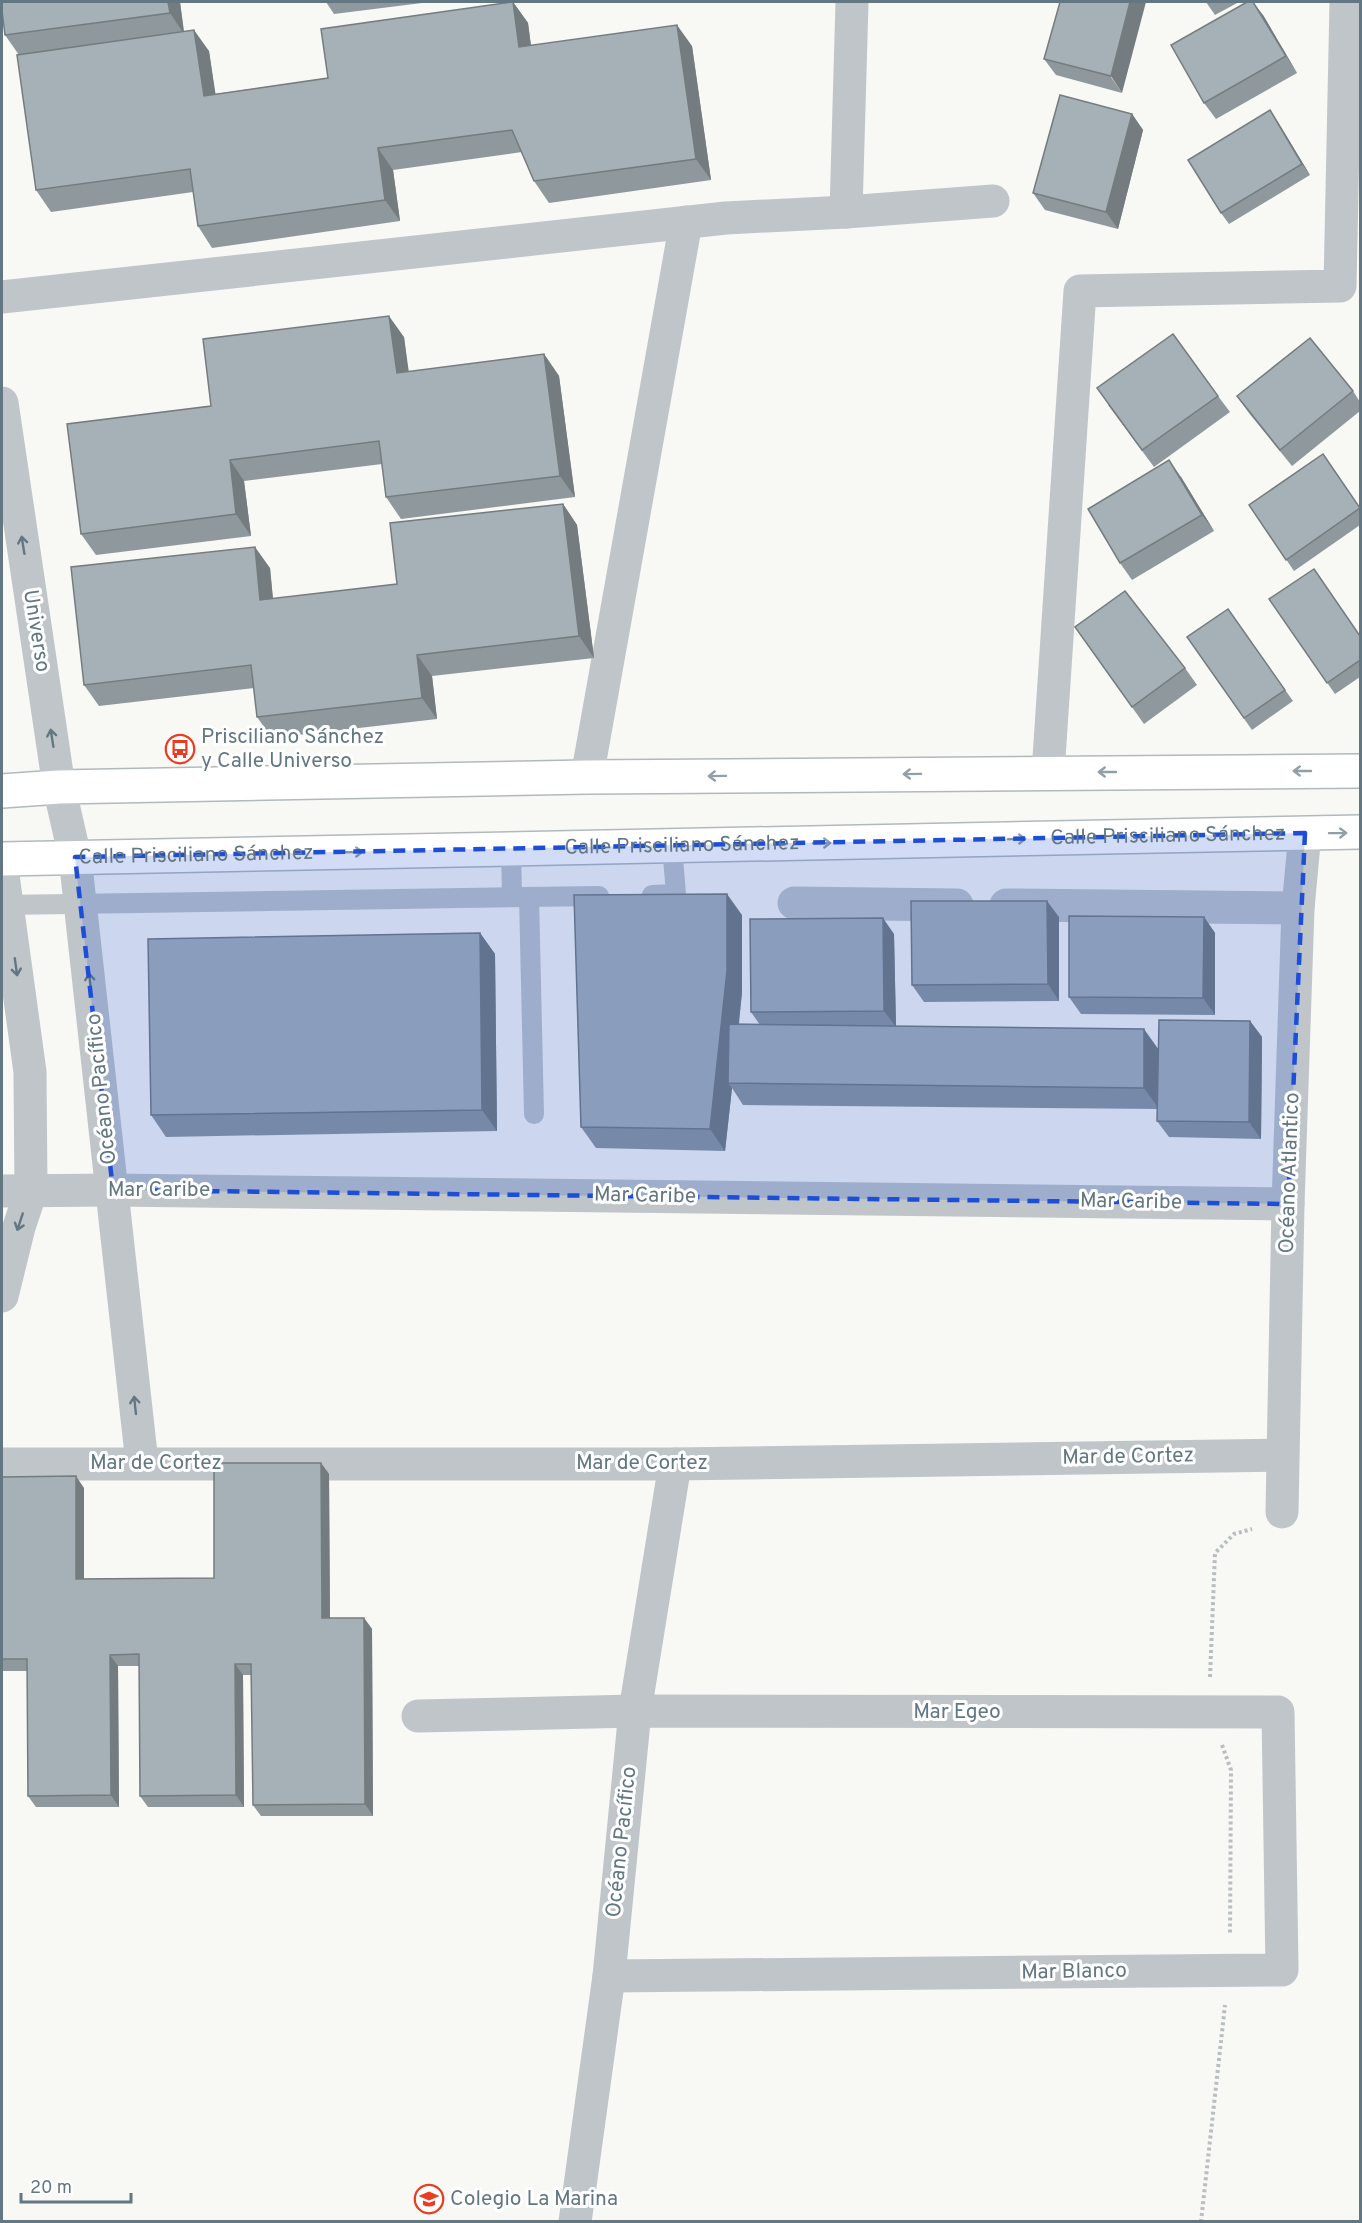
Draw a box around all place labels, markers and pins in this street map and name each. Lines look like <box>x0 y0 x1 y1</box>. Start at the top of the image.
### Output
place label: Prisciliano Sánchez y Calle Universo <box>201 724 384 775</box>
bus stop icon: Prisciliano Sánchez y Calle Universo <box>164 733 196 765</box>
school or university icon: Colegio La Marina <box>413 2183 445 2215</box>
place label: Colegio La Marina <box>450 2186 618 2213</box>

